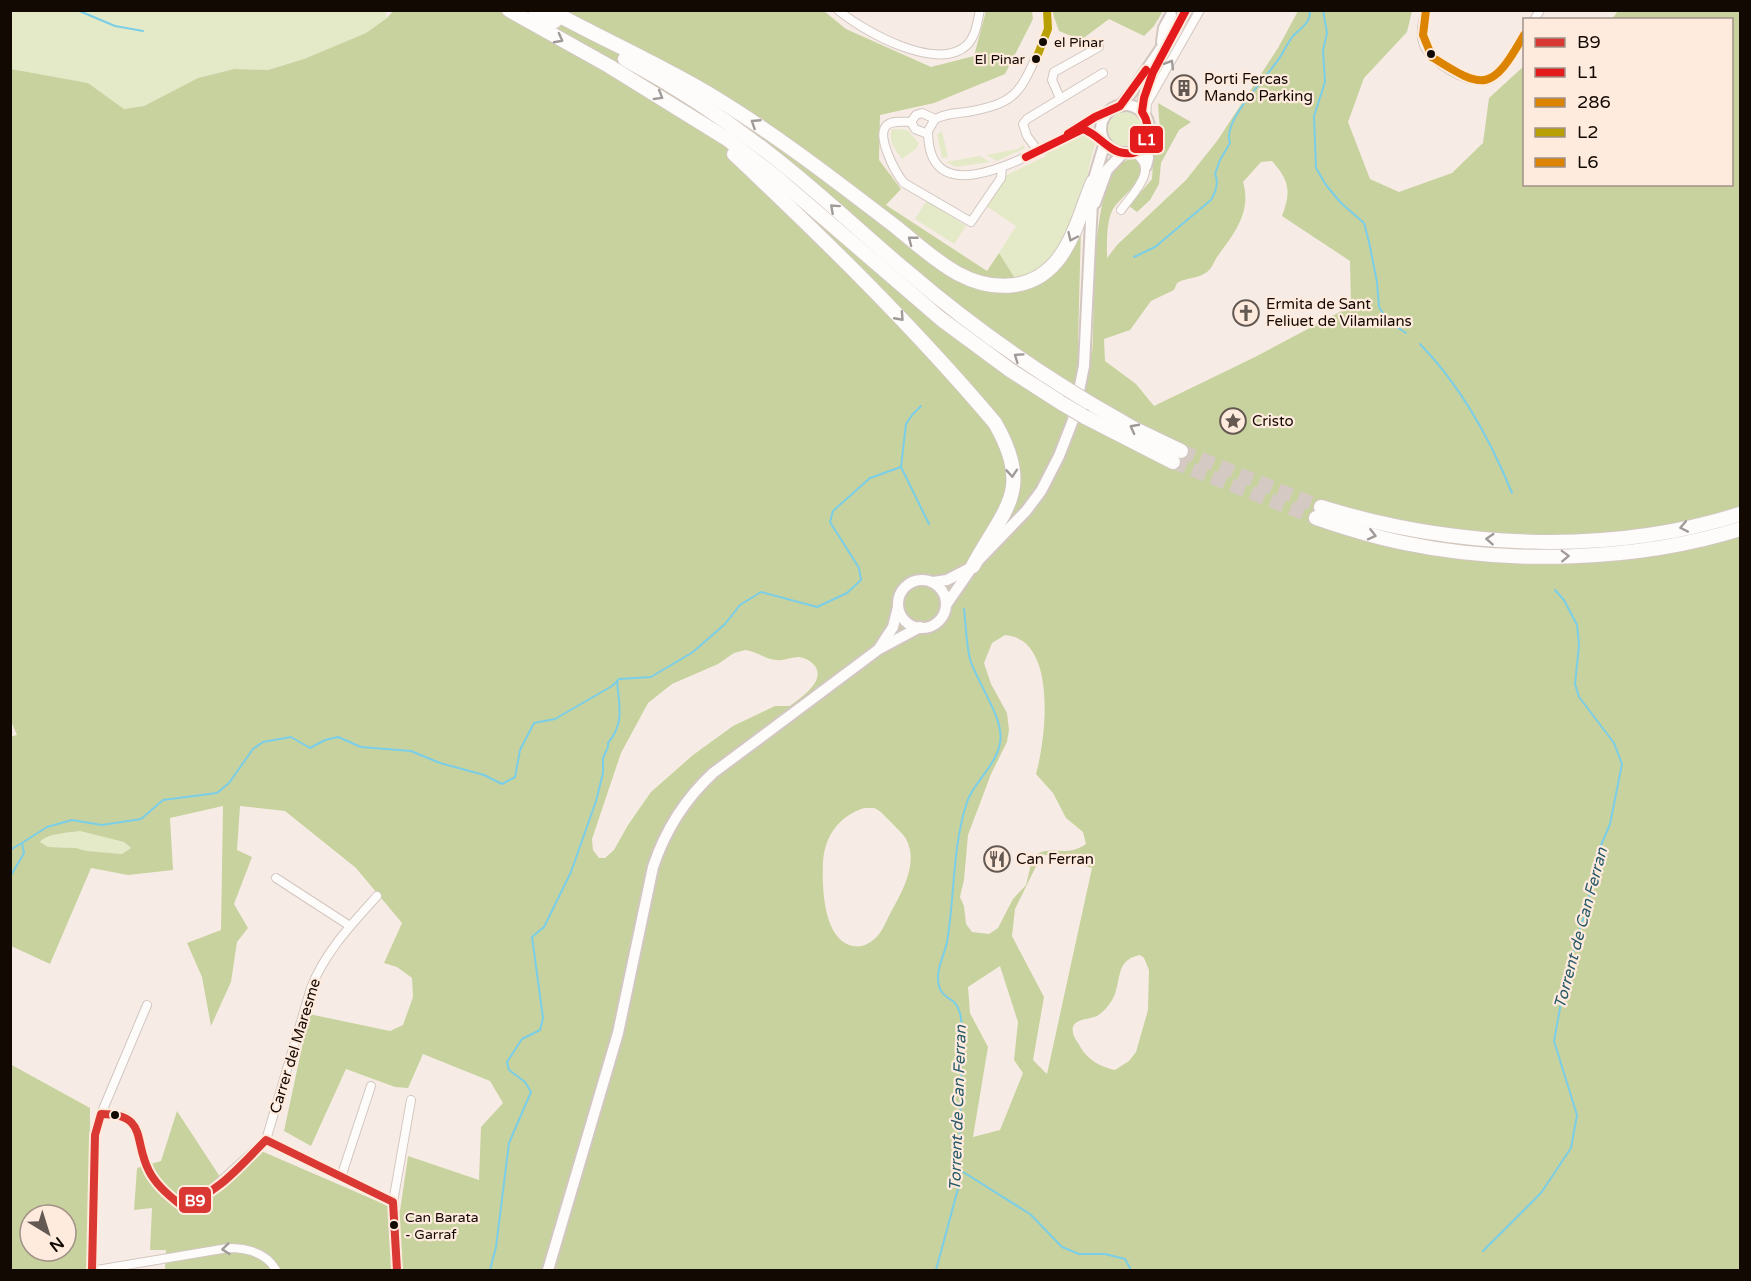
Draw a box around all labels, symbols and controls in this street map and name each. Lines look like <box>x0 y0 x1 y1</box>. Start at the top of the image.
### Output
legend <box>1523 18 1733 186</box>
text: B9 <box>1577 31 1601 53</box>
one-way arrow <box>552 32 563 43</box>
place label: el Pinar <box>1054 34 1104 51</box>
marker: el Pinar <box>1037 36 1049 48</box>
unlabelled marker <box>1425 48 1437 60</box>
place label: El Pinar <box>974 51 1026 68</box>
marker: El Pinar <box>1030 53 1042 65</box>
one-way arrow <box>1163 60 1174 70</box>
text: L1 <box>1577 61 1599 83</box>
place label: Porti Fercas Mando Parking <box>1204 70 1313 105</box>
building icon: Porti Fercas Mando Parking <box>1169 73 1199 103</box>
one-way arrow <box>653 89 663 101</box>
text: 286 <box>1577 91 1611 113</box>
one-way arrow <box>751 119 762 130</box>
text: L2 <box>1577 121 1599 143</box>
line badge: L1 <box>1129 125 1164 154</box>
text: L1 <box>1137 130 1157 150</box>
text: L6 <box>1577 151 1599 173</box>
one-way arrow <box>830 204 841 215</box>
one-way arrow <box>1067 230 1079 241</box>
one-way arrow <box>907 236 918 247</box>
place label: Ermita de Sant Feliuet de Vilamilans <box>1266 295 1412 330</box>
church icon: Ermita de Sant Feliuet de Vilamilans <box>1231 298 1261 328</box>
one-way arrow <box>893 310 904 321</box>
one-way arrow <box>1013 354 1024 365</box>
place icon: Cristo <box>1218 406 1248 436</box>
place label: Cristo <box>1252 412 1294 430</box>
one-way arrow <box>1130 424 1140 435</box>
one-way arrow <box>1005 468 1018 477</box>
one-way arrow <box>1679 520 1689 533</box>
one-way arrow <box>1367 527 1377 540</box>
one-way arrow <box>1485 533 1494 546</box>
one-way arrow <box>1560 549 1569 562</box>
restaurant icon: Can Ferran <box>982 844 1012 874</box>
water label: Torrent de Can Ferran <box>1550 844 1612 1011</box>
place label: Can Ferran <box>1016 850 1094 868</box>
street label: Carrer del Maresme <box>266 976 324 1116</box>
water label: Torrent de Can Ferran <box>945 1024 971 1191</box>
unlabelled marker <box>109 1109 121 1121</box>
line badge: B9 <box>178 1186 212 1214</box>
text: B9 <box>184 1191 206 1211</box>
north arrow <box>18 1203 78 1263</box>
place label: Can Barata - Garraf <box>405 1209 479 1243</box>
marker: Can Barata - Garraf <box>388 1219 400 1231</box>
text: N <box>45 1232 68 1256</box>
one-way arrow <box>221 1243 230 1255</box>

